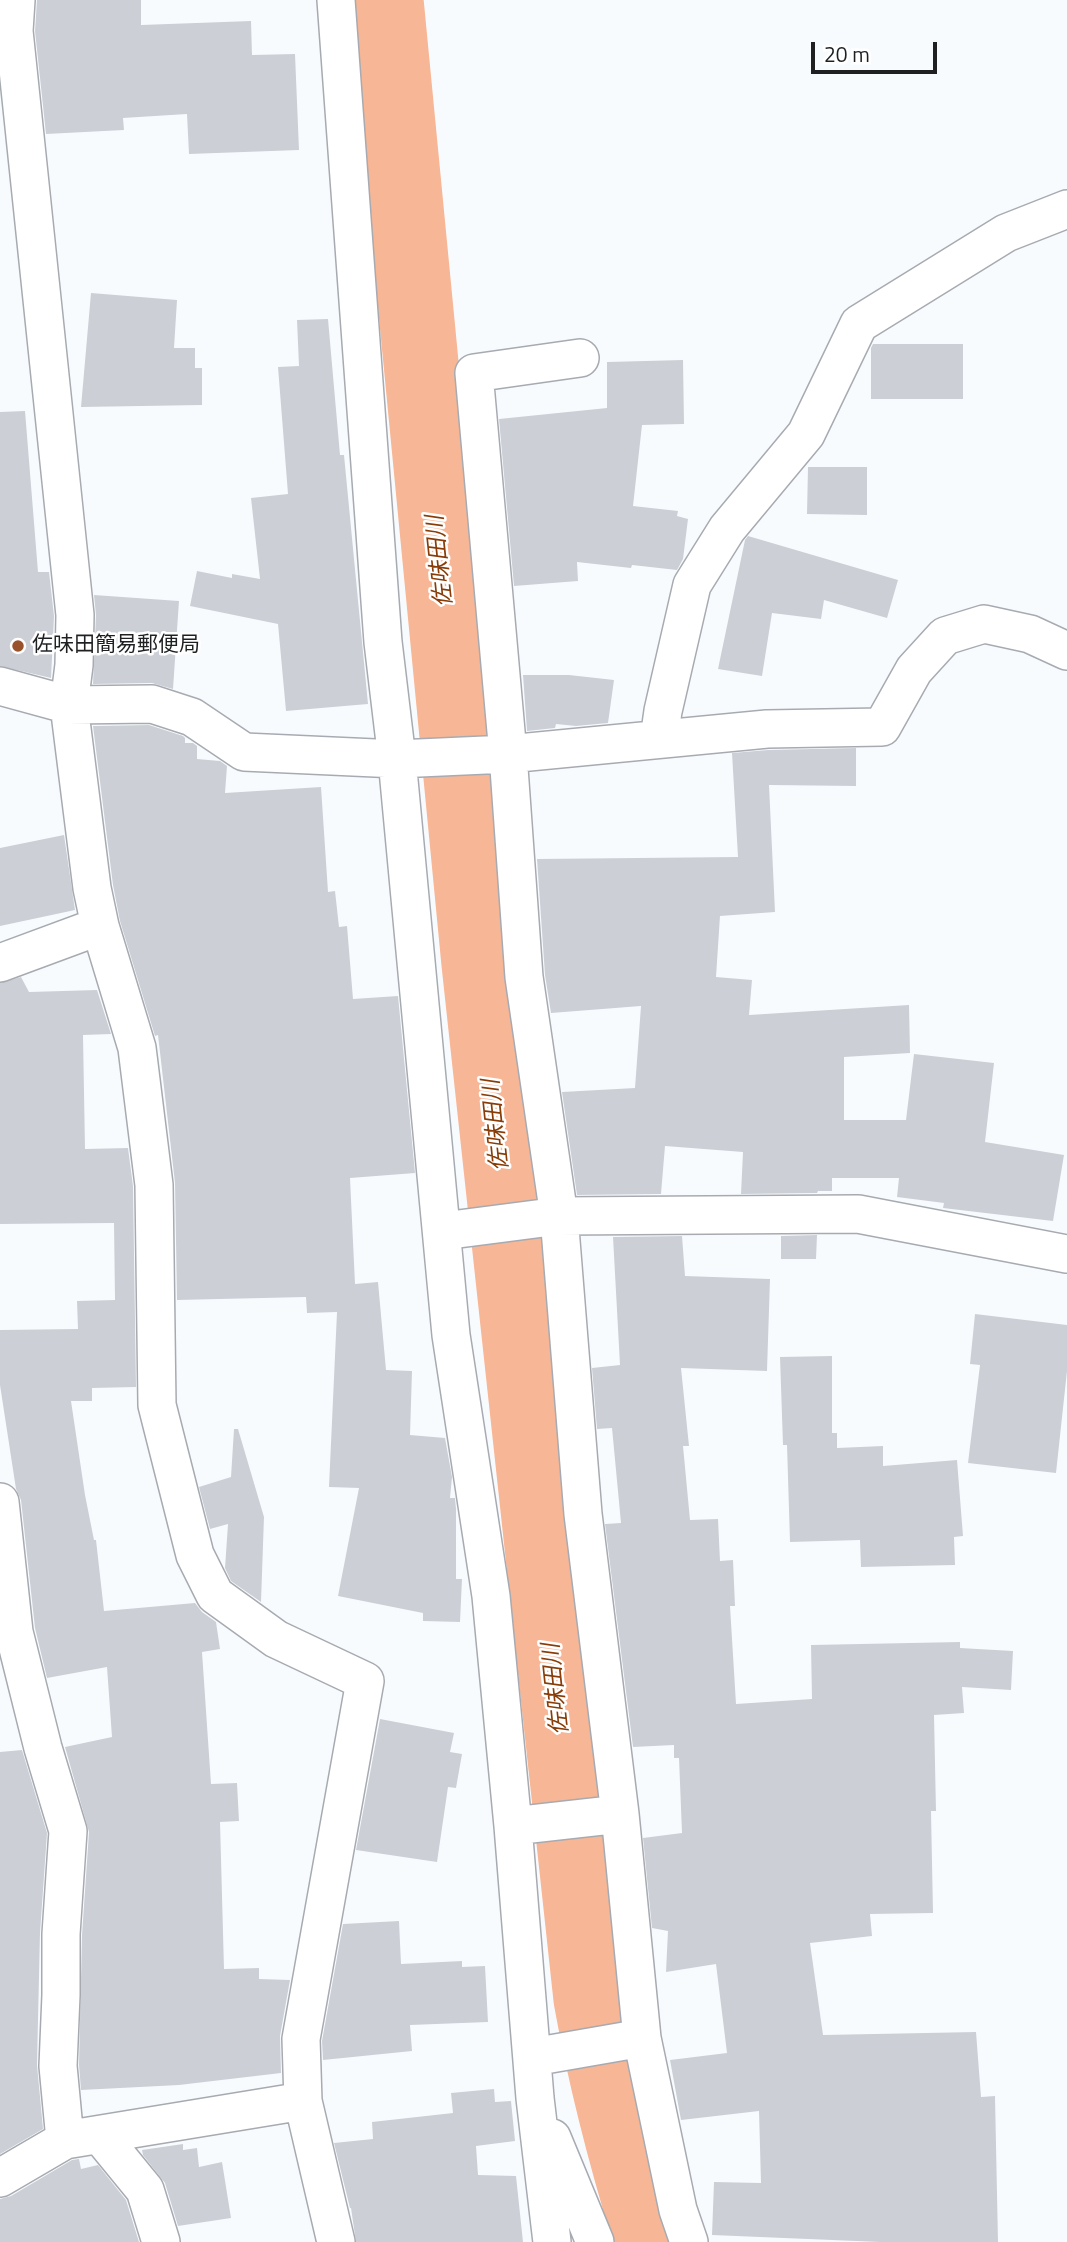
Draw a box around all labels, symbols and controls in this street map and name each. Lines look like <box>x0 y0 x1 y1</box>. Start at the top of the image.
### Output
scale bar <box>815 28 941 72</box>
text: 20 m <box>824 38 870 70</box>
water label: 佐味田川 <box>422 514 460 608</box>
place label: 佐味田簡易郵便局 <box>32 633 200 659</box>
marker: 佐味田簡易郵便局 <box>10 638 26 654</box>
water label: 佐味田川 <box>478 1078 516 1172</box>
water label: 佐味田川 <box>538 1642 576 1736</box>

